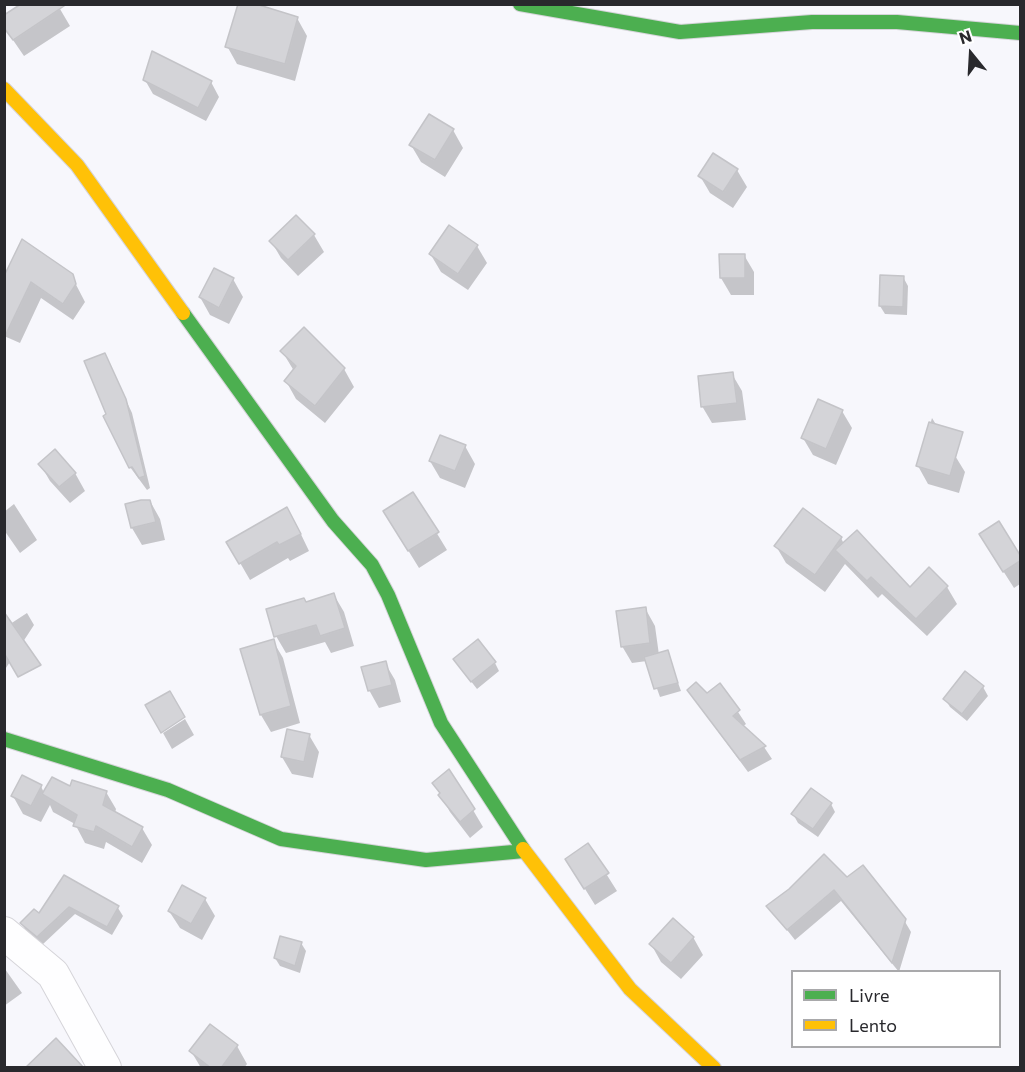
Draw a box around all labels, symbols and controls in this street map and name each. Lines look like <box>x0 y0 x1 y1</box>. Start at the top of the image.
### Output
north arrow <box>941 24 1001 84</box>
text: N <box>957 26 974 47</box>
legend <box>791 970 1001 1048</box>
text: Livre <box>849 984 890 1006</box>
text: Lento <box>849 1014 897 1036</box>

